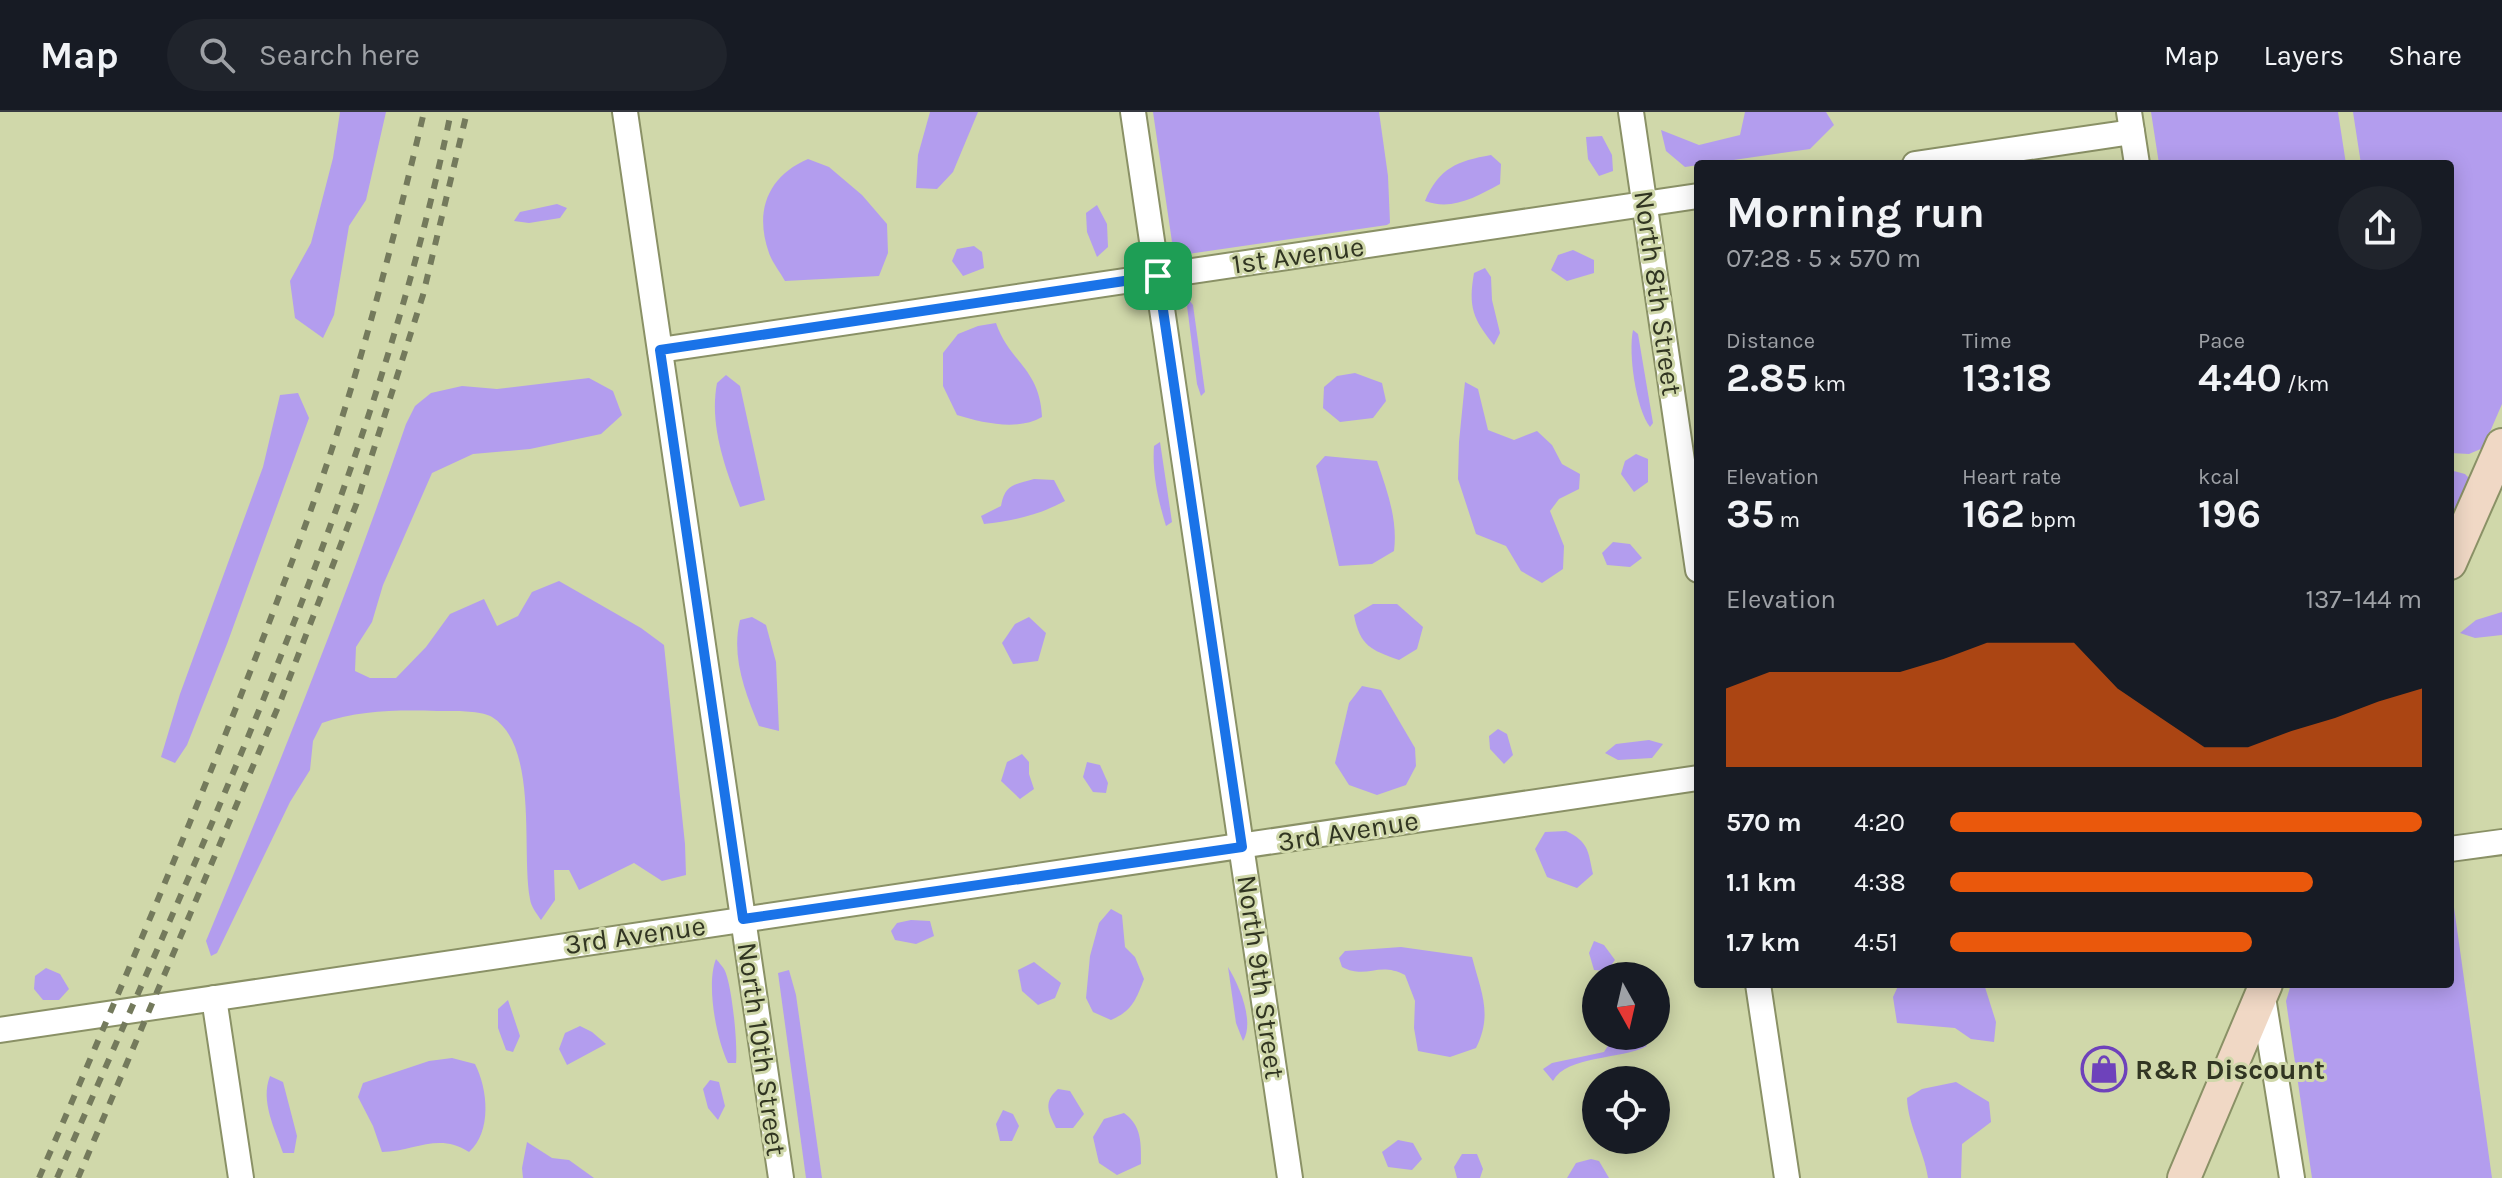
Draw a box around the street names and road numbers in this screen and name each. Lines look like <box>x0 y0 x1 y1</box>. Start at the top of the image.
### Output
street label: North 8th Street <box>1627 188 1689 398</box>
street label: 1st Avenue <box>1230 229 1366 281</box>
street label: 3rd Avenue <box>1275 804 1421 858</box>
street label: North 9th Street <box>1230 873 1292 1081</box>
street label: 3rd Avenue <box>562 909 708 961</box>
street label: North 10th Street <box>731 940 793 1158</box>

